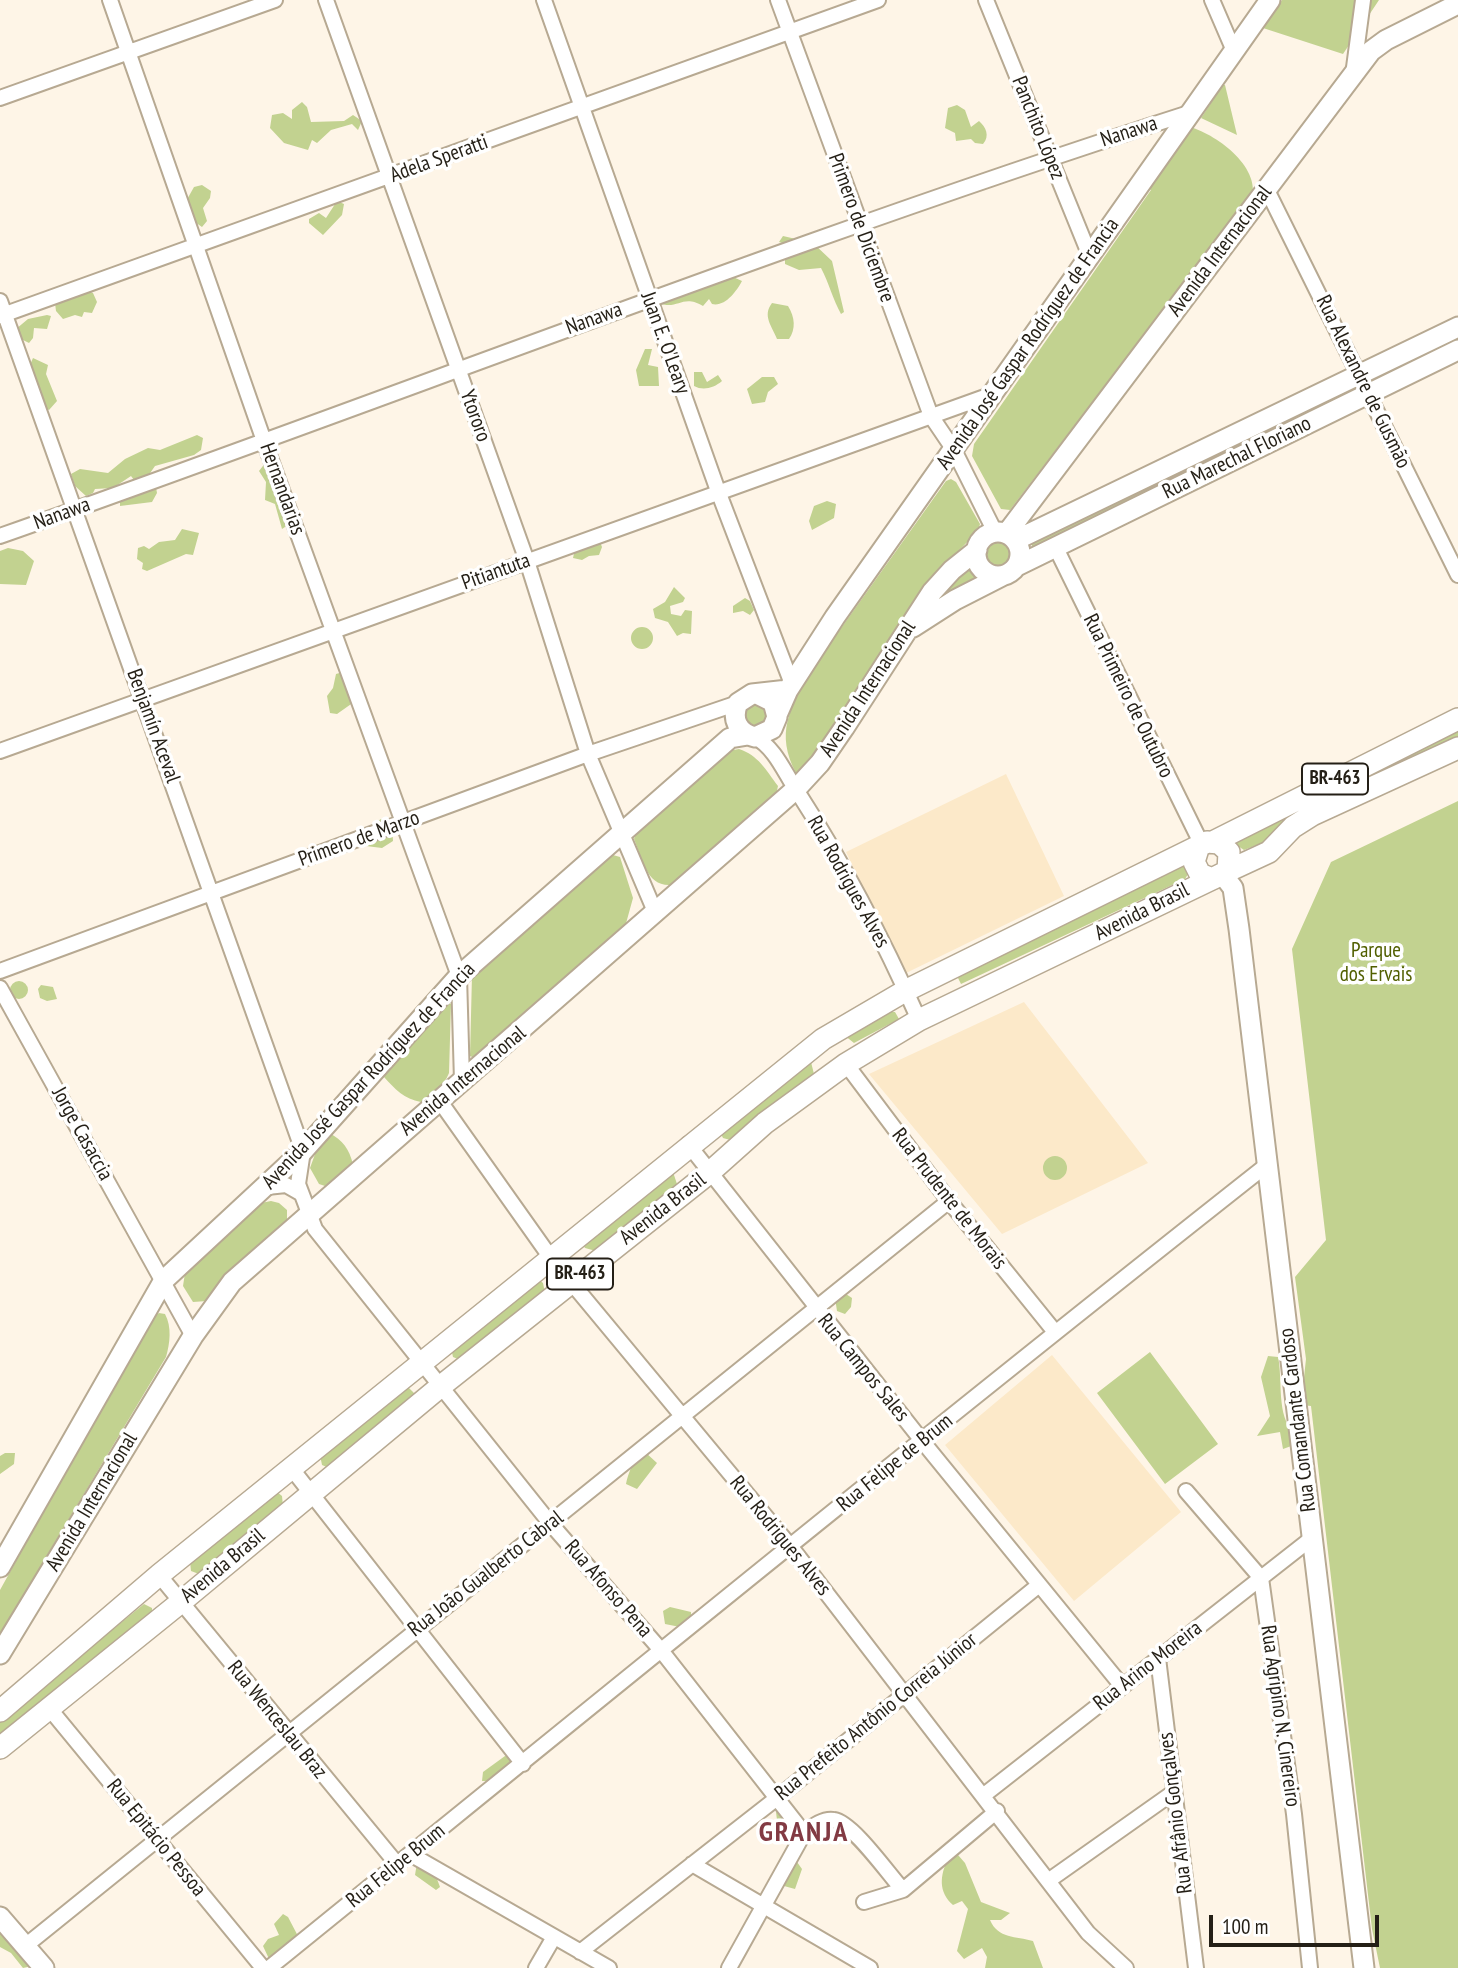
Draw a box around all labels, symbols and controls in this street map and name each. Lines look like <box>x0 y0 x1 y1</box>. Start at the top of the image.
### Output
street label: Panchito López <box>1006 73 1070 183</box>
street label: Nanawa <box>1097 111 1161 153</box>
street label: Adela Speratti <box>387 130 491 188</box>
street label: Primero de Diciembre <box>822 150 900 306</box>
street label: Avenida Internacional <box>1163 181 1277 321</box>
street label: Avenida José Gaspar Rodríguez de Francia <box>931 214 1125 474</box>
street label: Juan E. O'Leary <box>635 289 695 397</box>
street label: Rua Alexandre de Gusmão <box>1310 291 1416 473</box>
street label: Nanawa <box>562 297 626 341</box>
street label: Ytororo <box>454 387 496 445</box>
street label: Rua Marechal Floriano <box>1159 411 1315 505</box>
street label: Hernandarias <box>254 440 310 538</box>
street label: Nanawa <box>30 492 94 536</box>
street label: Pitiantuta <box>458 548 534 596</box>
street label: Rua Primeiro de Outubro <box>1077 610 1179 782</box>
street label: Avenida Internacional <box>815 616 921 762</box>
street label: Benjamín Aceval <box>121 666 185 786</box>
road number: BR-463 <box>1302 764 1368 794</box>
street label: Primero de Marzo <box>295 805 423 873</box>
street label: Rua Rodrigues Alves <box>801 812 895 952</box>
street label: Avenida Brasil <box>1091 878 1193 946</box>
park label: Parque dos Ervais <box>1340 938 1412 988</box>
street label: Avenida José Gaspar Rodríguez de Francia <box>257 957 481 1195</box>
street label: Avenida Internacional <box>395 1021 531 1141</box>
street label: Jorge Casaccia <box>46 1083 118 1185</box>
street label: Rua Prudente de Morais <box>886 1123 1012 1275</box>
street label: Avenida Brasil <box>615 1168 711 1250</box>
road number: BR-463 <box>547 1258 613 1290</box>
street label: Rua Campos Sales <box>812 1309 914 1427</box>
street label: Rua Comandante Cardoso <box>1274 1327 1322 1513</box>
street label: Rua Felipe de Brum <box>832 1409 958 1517</box>
street label: Avenida Internacional <box>41 1428 143 1576</box>
street label: Rua Rodrigues Alves <box>724 1471 836 1601</box>
street label: Rua João Gualberto Cabral <box>403 1506 569 1642</box>
street label: Avenida Brasil <box>176 1523 270 1609</box>
street label: Rua Afonso Pena <box>559 1535 657 1643</box>
street label: Rua Arino Moreira <box>1089 1616 1207 1716</box>
street label: Rua Agripino N. Cinereiro <box>1255 1624 1305 1808</box>
street label: Rua Prefeito Antônio Correia Júnior <box>770 1628 982 1806</box>
street label: Rua Wenceslau Braz <box>222 1656 332 1784</box>
street label: Rua Afrânio Gonçalves <box>1154 1731 1198 1895</box>
street label: Rua Epitácio Pessoa <box>101 1774 211 1902</box>
district label: GRANJA <box>759 1816 849 1850</box>
street label: Rua Felipe Brum <box>342 1819 450 1913</box>
scale bar <box>1213 1902 1383 1946</box>
text: 100 m <box>1222 1913 1268 1940</box>

